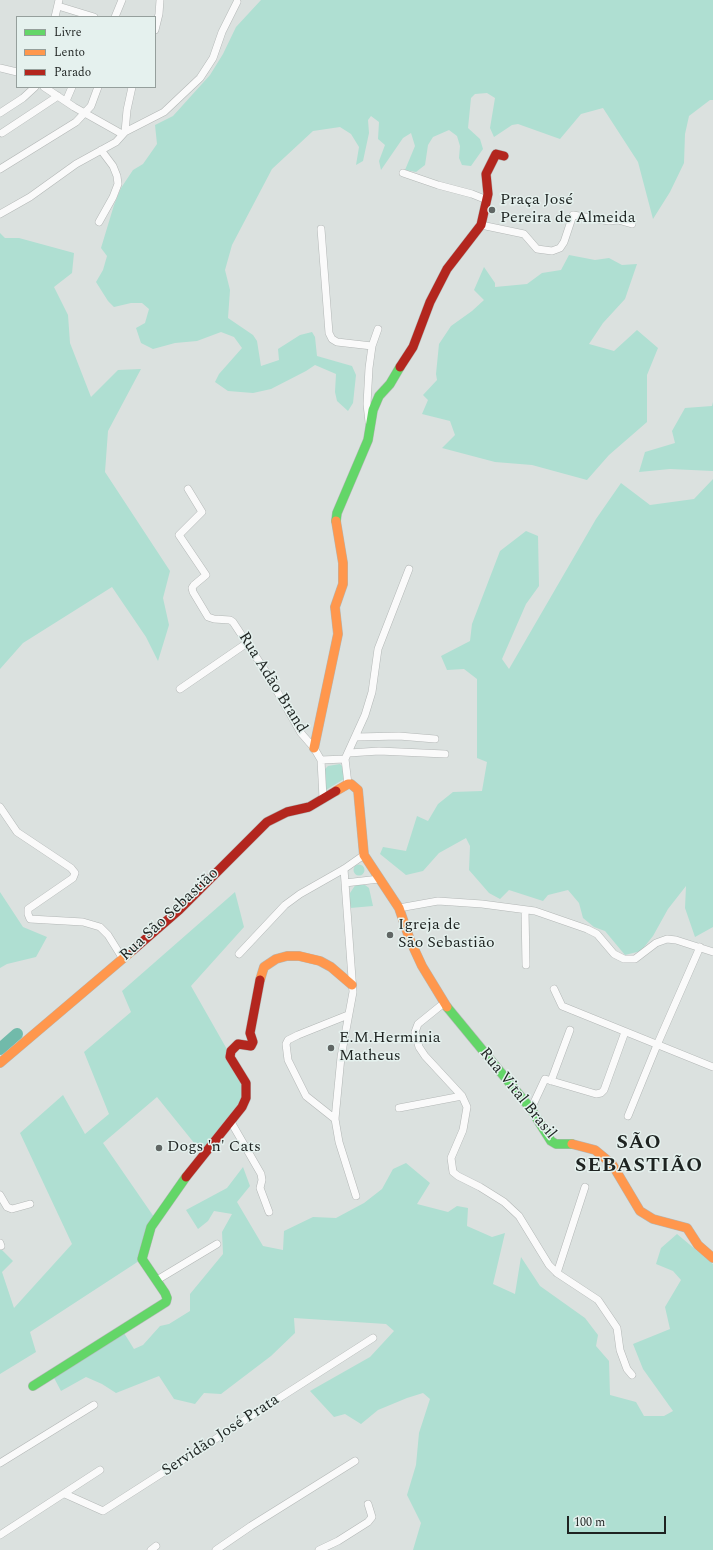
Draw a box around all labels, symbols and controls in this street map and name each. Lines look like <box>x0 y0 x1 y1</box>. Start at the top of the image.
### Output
legend <box>16 16 156 88</box>
text: Livre <box>54 23 82 42</box>
text: Lento <box>54 43 85 62</box>
text: Parado <box>54 63 91 82</box>
place label: Praça José Pereira de Almeida <box>500 191 636 229</box>
marker: Praça José Pereira de Almeida <box>487 205 497 215</box>
street label: Rua Adão Brand <box>233 629 311 737</box>
street label: Rua São Sebastião <box>117 864 223 966</box>
place label: Igreja de São Sebastião <box>398 916 495 954</box>
marker: Igreja de São Sebastião <box>385 930 395 940</box>
place label: E.M.Herminia Matheus <box>339 1029 441 1067</box>
marker: E.M.Herminia Matheus <box>326 1043 336 1053</box>
street label: Rua Vital Brasil <box>474 1045 560 1143</box>
district label: SÃO SEBASTIÃO <box>575 1132 703 1179</box>
place label: Dogs 'n' Cats <box>167 1138 261 1158</box>
marker: Dogs 'n' Cats <box>154 1143 164 1153</box>
street label: Servidão José Prata <box>159 1391 283 1481</box>
scale bar <box>569 1508 668 1534</box>
text: 100 m <box>574 1513 605 1532</box>

